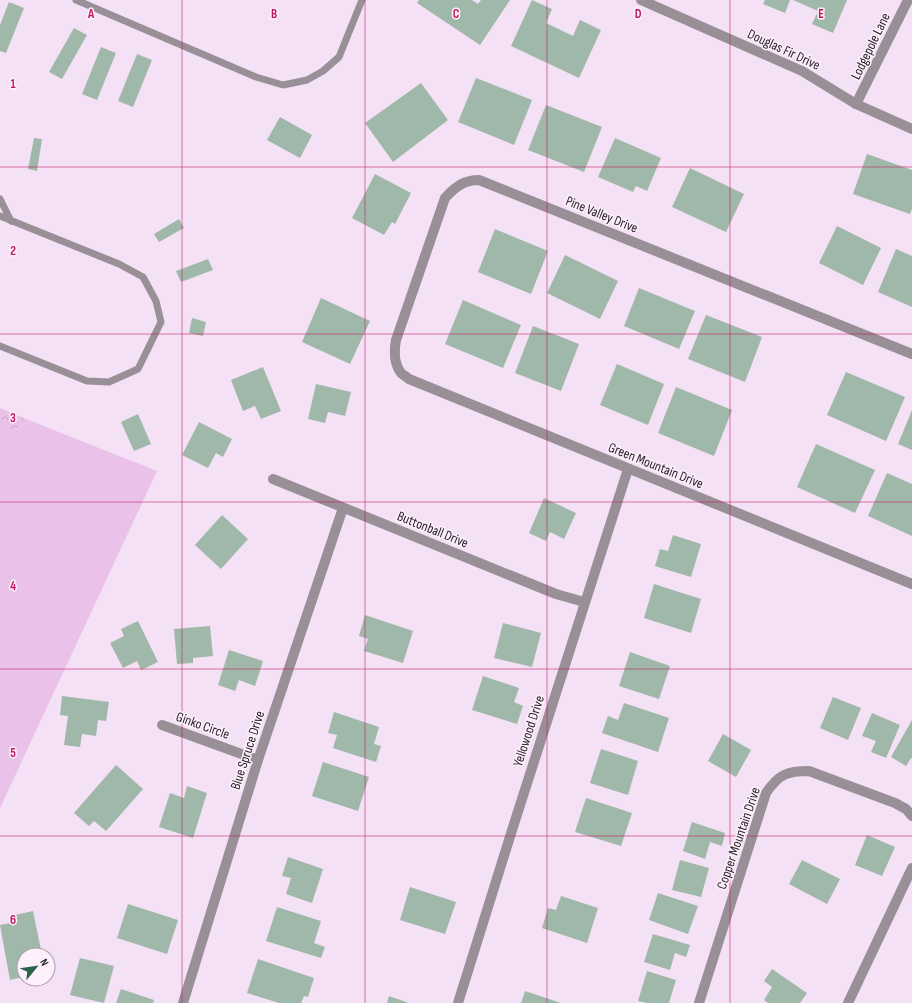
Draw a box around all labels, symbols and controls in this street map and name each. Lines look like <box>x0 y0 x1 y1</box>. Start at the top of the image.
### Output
text: A <box>87 6 95 22</box>
text: B <box>271 6 277 22</box>
text: C <box>453 6 460 22</box>
text: D <box>635 6 642 22</box>
text: E <box>818 6 824 22</box>
street label: Lodgepole Lane <box>847 10 894 82</box>
street label: Douglas Fir Drive <box>745 25 823 74</box>
text: 1 <box>10 76 16 92</box>
street label: Pine Valley Drive <box>563 192 640 237</box>
text: 2 <box>10 243 16 259</box>
text: 3 <box>10 410 16 426</box>
street label: Green Mountain Drive <box>606 439 706 492</box>
street label: Buttonball Drive <box>395 507 471 551</box>
text: 4 <box>10 578 16 594</box>
street label: Yellowood Drive <box>509 694 548 769</box>
street label: Ginko Circle <box>174 708 232 743</box>
street label: Blue Spruce Drive <box>227 709 268 792</box>
text: 5 <box>10 745 16 761</box>
street label: Copper Mountain Drive <box>713 785 764 891</box>
text: 6 <box>10 912 16 928</box>
north arrow <box>16 947 56 987</box>
text: N <box>37 957 51 968</box>

